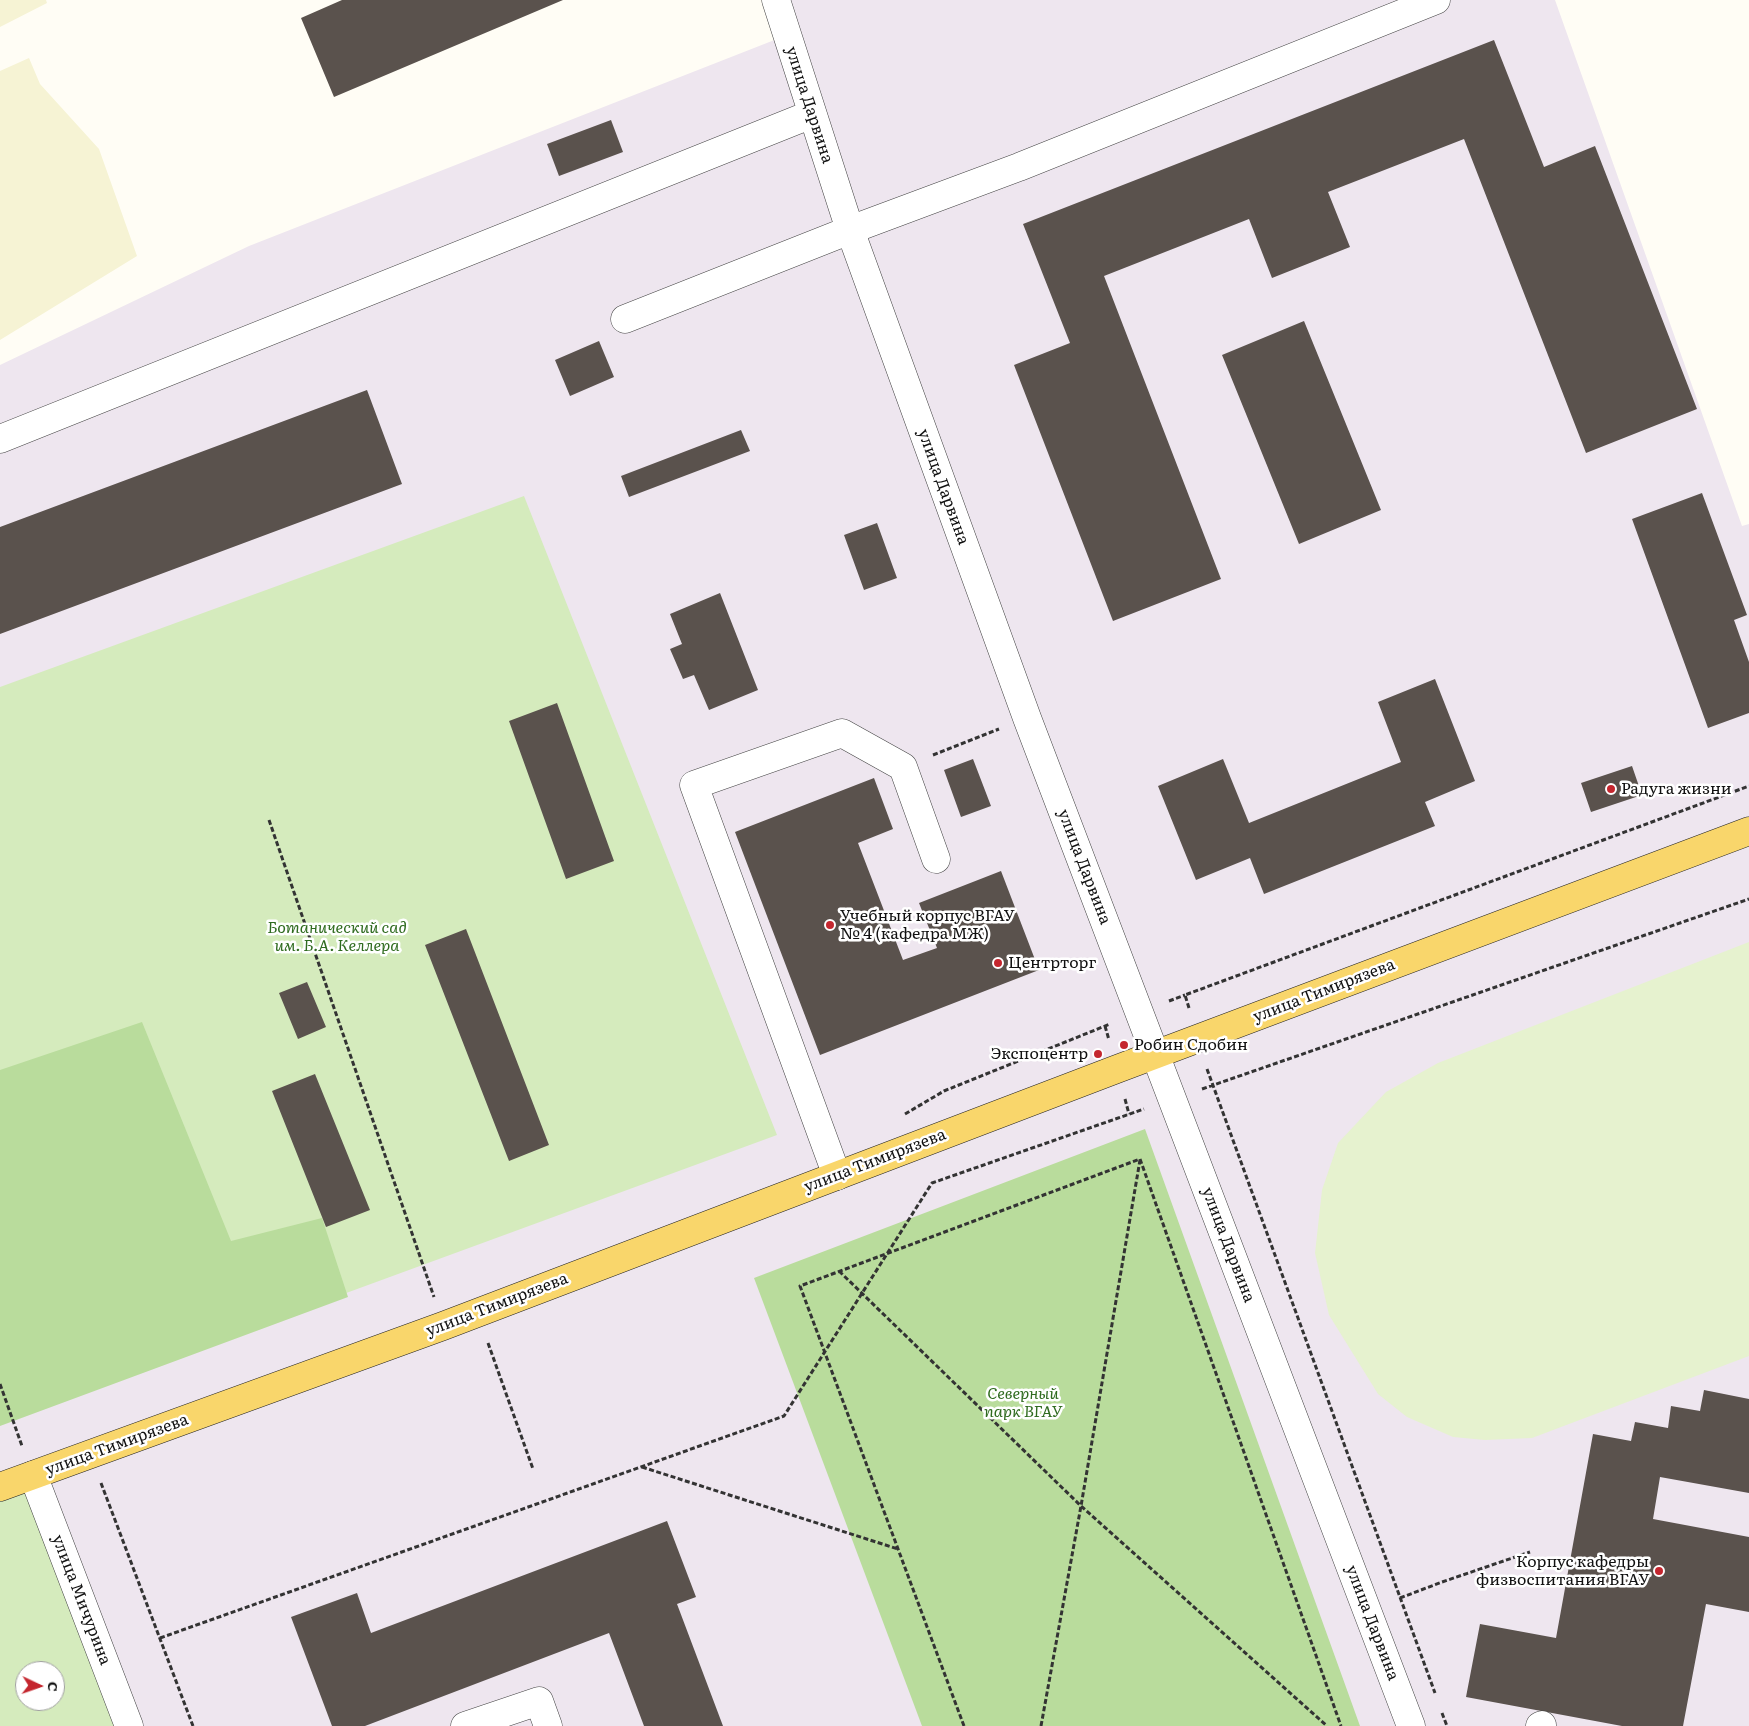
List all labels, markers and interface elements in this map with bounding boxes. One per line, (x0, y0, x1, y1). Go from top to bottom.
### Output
street label: улица Дарвина (781, 44, 837, 166)
street label: улица Дарвина (913, 426, 973, 548)
place label: Радуга жизни (1621, 779, 1732, 799)
marker: Радуга жизни (1605, 783, 1617, 795)
street label: улица Дарвина (1053, 807, 1115, 927)
place label: Учебный корпус ВГАУ № 4 (кафедра МЖ) (840, 906, 1014, 944)
park label: Ботанический сад им. Б.А. Келлера (267, 918, 407, 956)
marker: Учебный корпус ВГАУ № 4 (кафедра МЖ) (824, 919, 836, 931)
place label: Центрторг (1008, 953, 1096, 973)
street label: улица Тимирязева (1250, 955, 1398, 1027)
marker: Центрторг (992, 957, 1004, 969)
place label: Робин Сдобин (1134, 1035, 1248, 1055)
marker: Робин Сдобин (1118, 1039, 1130, 1051)
place label: Экспоцентр (991, 1044, 1088, 1064)
marker: Экспоцентр (1092, 1048, 1104, 1060)
street label: улица Тимирязева (801, 1125, 949, 1197)
street label: улица Дарвина (1197, 1185, 1259, 1305)
street label: улица Тимирязева (423, 1269, 571, 1341)
park label: Северный парк ВГАУ (984, 1384, 1062, 1422)
street label: улица Тимирязева (43, 1410, 191, 1480)
street label: улица Мичурина (47, 1532, 115, 1668)
place label: Корпус кафедры физвоспитания ВГАУ (1476, 1552, 1649, 1590)
street label: улица Дарвина (1341, 1563, 1403, 1683)
marker: Корпус кафедры физвоспитания ВГАУ (1653, 1565, 1665, 1577)
north arrow (15, 1661, 65, 1711)
text: С (44, 1681, 64, 1692)

